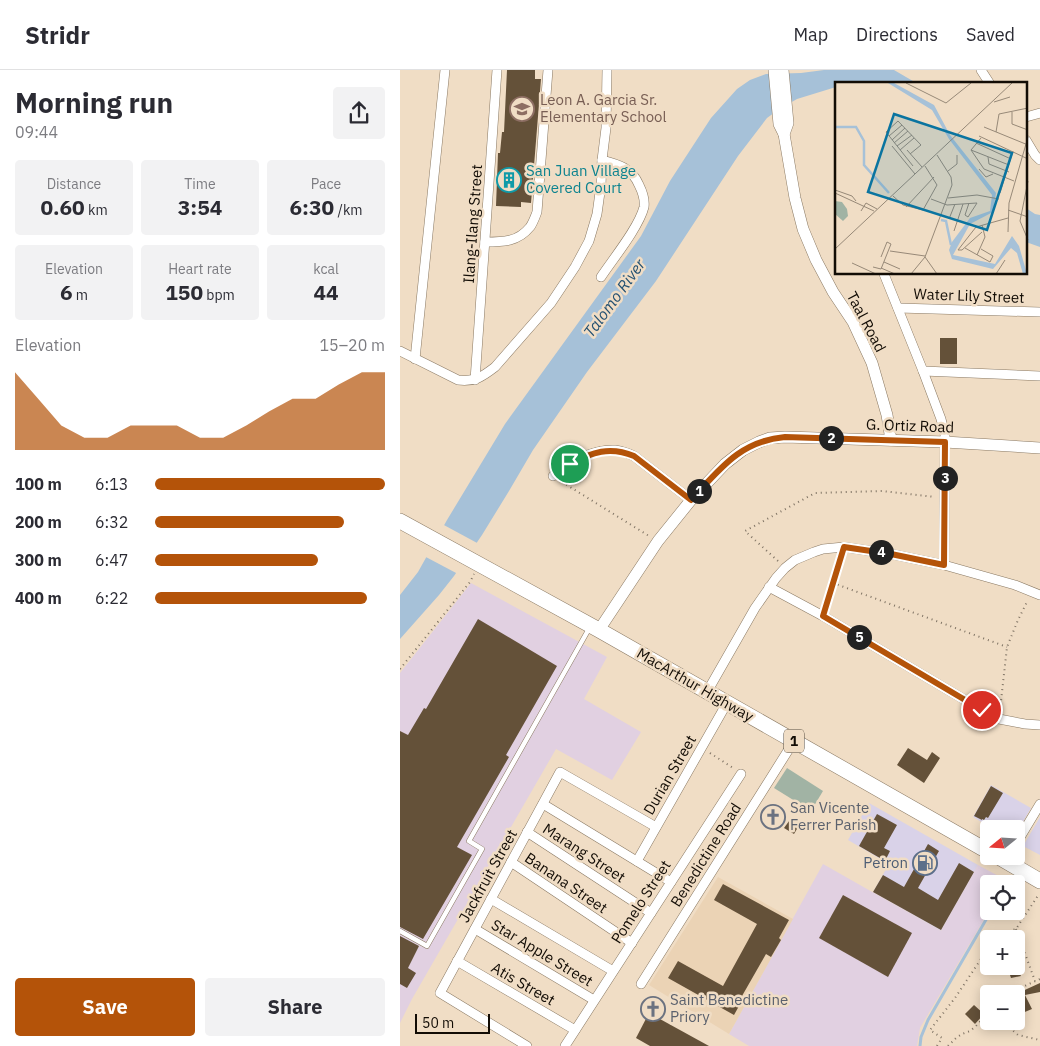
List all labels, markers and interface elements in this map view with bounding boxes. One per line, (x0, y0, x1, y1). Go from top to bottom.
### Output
text: Stridr (25, 19, 90, 51)
text: Map (793, 23, 828, 46)
text: Directions (856, 23, 938, 46)
text: Saved (966, 23, 1015, 46)
inset map (835, 82, 1028, 275)
text: Morning run (15, 84, 173, 121)
button: share (333, 87, 385, 139)
place label: Leon A. Garcia Sr. Elementary School (540, 90, 667, 126)
school or university icon: Leon A. Garcia Sr. Elementary School (509, 96, 535, 122)
text: 09:44 (15, 122, 58, 142)
place label: San Juan Village Covered Court (526, 161, 636, 197)
street label: Ilang-Ilang Street (459, 164, 486, 284)
building icon: San Juan Village Covered Court (496, 167, 522, 193)
text: Distance (47, 175, 101, 193)
text: Time (184, 175, 216, 193)
text: Pace (311, 175, 341, 193)
text: 0.60 (40, 193, 85, 221)
text: 3:54 (178, 193, 222, 221)
text: 6:30 (289, 193, 334, 221)
text: km (85, 201, 108, 219)
text: /km (334, 201, 363, 219)
water label: Talomo River (579, 254, 650, 341)
text: Elevation (45, 260, 103, 278)
text: Heart rate (168, 260, 232, 278)
text: kcal (313, 260, 339, 278)
text: 6 (60, 278, 73, 306)
text: 150 (165, 278, 203, 306)
text: 44 (313, 278, 339, 306)
street label: Water Lily Street (913, 284, 1025, 307)
text: m (73, 286, 88, 304)
text: bpm (203, 286, 235, 304)
street label: Taal Road (843, 288, 890, 355)
text: Elevation (15, 335, 81, 355)
text: 15–20 m (319, 335, 385, 355)
street label: G. Ortiz Road (866, 414, 954, 437)
pin: 2 (818, 426, 844, 450)
text: 2 (827, 429, 836, 447)
pin (549, 443, 591, 485)
icon: arrive (556, 450, 584, 478)
pin: 3 (932, 466, 958, 490)
text: 3 (941, 469, 950, 487)
text: 100 m (15, 474, 62, 494)
text: 6:13 (95, 474, 128, 494)
pin: 1 (686, 478, 712, 504)
text: 1 (695, 482, 704, 500)
text: 200 m (15, 512, 62, 532)
text: 6:32 (95, 512, 128, 532)
pin: 4 (868, 540, 894, 564)
text: 4 (877, 543, 886, 561)
text: 300 m (15, 550, 62, 570)
text: 6:47 (95, 550, 128, 570)
text: 400 m (15, 588, 62, 608)
text: 6:22 (95, 588, 128, 608)
pin: 5 (846, 624, 872, 650)
text: 5 (855, 628, 864, 646)
street label: MacArthur Highway (633, 643, 758, 726)
pin (961, 689, 1003, 731)
icon: check (968, 696, 996, 724)
road number: 1 (784, 729, 804, 752)
street label: Durian Street (639, 731, 700, 818)
place label: San Vicente Ferrer Parish (790, 798, 877, 834)
street label: Benedictine Road (666, 799, 745, 910)
church icon: San Vicente Ferrer Parish (760, 804, 786, 830)
street label: Marang Street (539, 819, 629, 886)
north arrow (980, 820, 1025, 865)
map controls (980, 820, 1025, 1030)
street label: Jackfruit Street (454, 826, 521, 926)
street label: Banana Street (521, 848, 611, 917)
fuel station icon: Petron (912, 850, 938, 876)
place label: Petron (863, 853, 908, 872)
street label: Pomelo Street (607, 856, 675, 947)
button: locate (980, 875, 1025, 920)
street label: Star Apple Street (488, 915, 596, 990)
button: + (980, 930, 1025, 975)
street label: Atis Street (488, 958, 559, 1009)
button: Save (15, 978, 195, 1036)
button: Share (205, 978, 385, 1036)
button: − (980, 985, 1025, 1030)
place label: Saint Benedictine Priory (670, 990, 788, 1026)
church icon: Saint Benedictine Priory (640, 996, 666, 1022)
scale bar (415, 1011, 490, 1034)
text: 50 m (422, 1014, 454, 1032)

